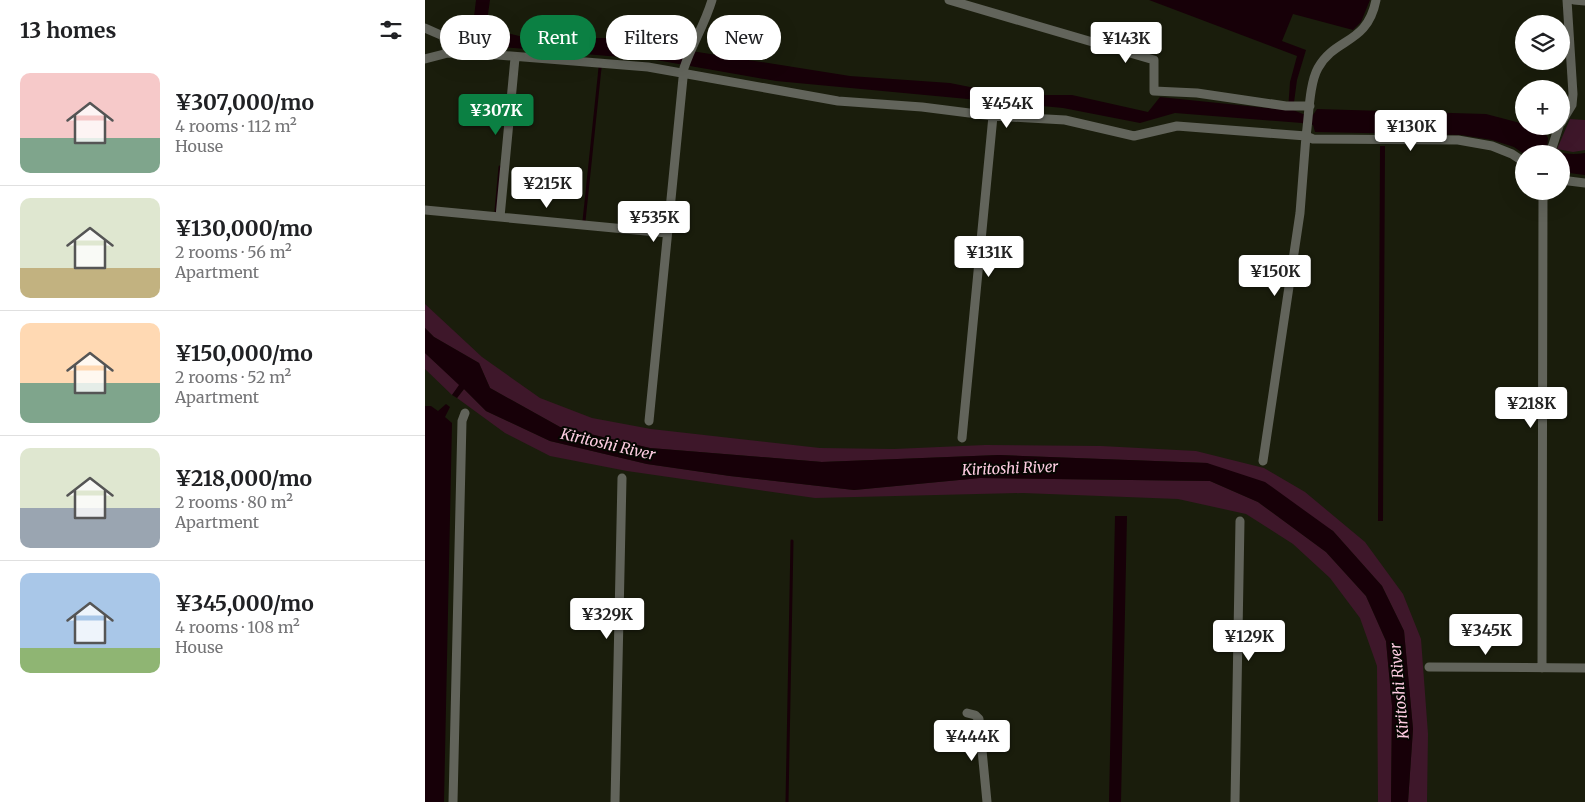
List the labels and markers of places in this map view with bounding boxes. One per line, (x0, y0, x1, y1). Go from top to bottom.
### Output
pin: ¥143K (1091, 22, 1161, 64)
pin: ¥454K (972, 86, 1042, 129)
pin: ¥307K (461, 94, 531, 136)
pin: ¥130K (1376, 110, 1446, 152)
pin: ¥215K (512, 166, 582, 209)
pin: ¥535K (619, 200, 689, 243)
pin: ¥131K (954, 236, 1024, 278)
pin: ¥150K (1240, 254, 1310, 297)
pin: ¥218K (1496, 386, 1566, 429)
pin: ¥329K (572, 598, 642, 640)
pin: ¥345K (1451, 614, 1521, 656)
pin: ¥129K (1214, 620, 1284, 662)
pin: ¥444K (937, 720, 1007, 762)

